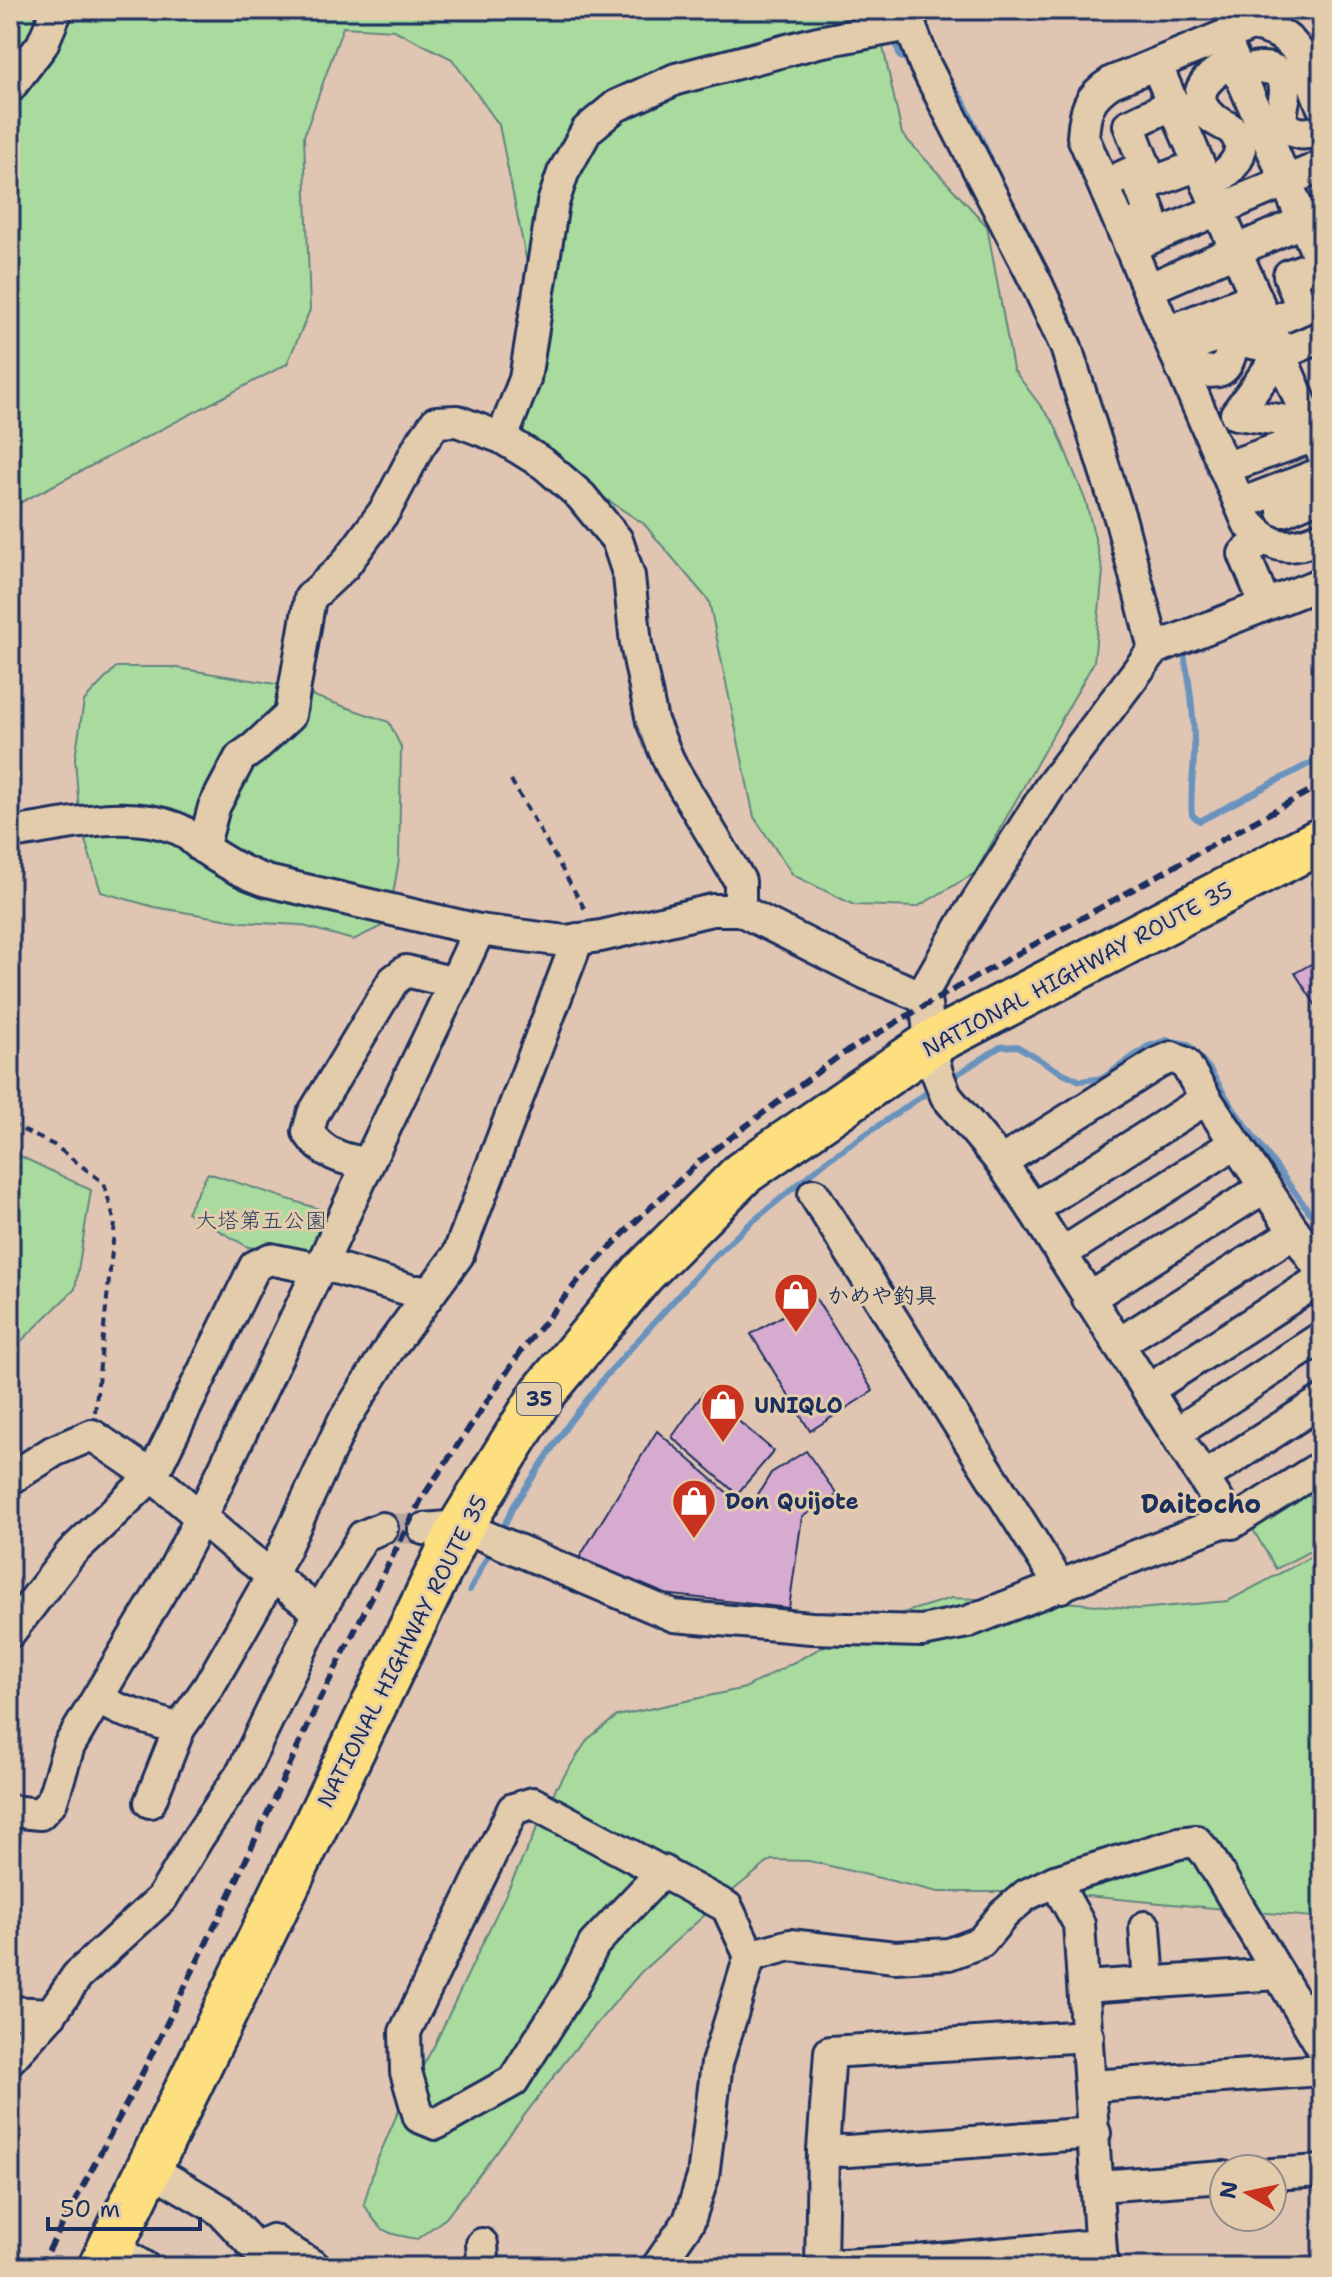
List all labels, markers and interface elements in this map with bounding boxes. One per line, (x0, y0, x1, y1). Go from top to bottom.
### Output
street label: NATIONAL HIGHWAY ROUTE 35 (917, 875, 1237, 1064)
park label: 大塔第五公園 (195, 1206, 327, 1235)
shop icon: かめや釣具 (772, 1271, 820, 1334)
place label: かめや釣具 (827, 1281, 937, 1310)
shop icon: UNIQLO (699, 1381, 747, 1444)
road number: 35 (517, 1383, 561, 1415)
place label: UNIQLO (754, 1391, 843, 1420)
shop icon: Don Quijote (670, 1477, 718, 1540)
district label: Daitocho (1141, 1486, 1261, 1521)
place label: Don Quijote (725, 1487, 859, 1516)
street label: NATIONAL HIGHWAY ROUTE 35 (311, 1490, 494, 1813)
north arrow (1208, 2153, 1288, 2233)
text: N (1213, 2179, 1244, 2201)
scale bar (48, 2181, 200, 2231)
text: 50 m (60, 2193, 120, 2225)

